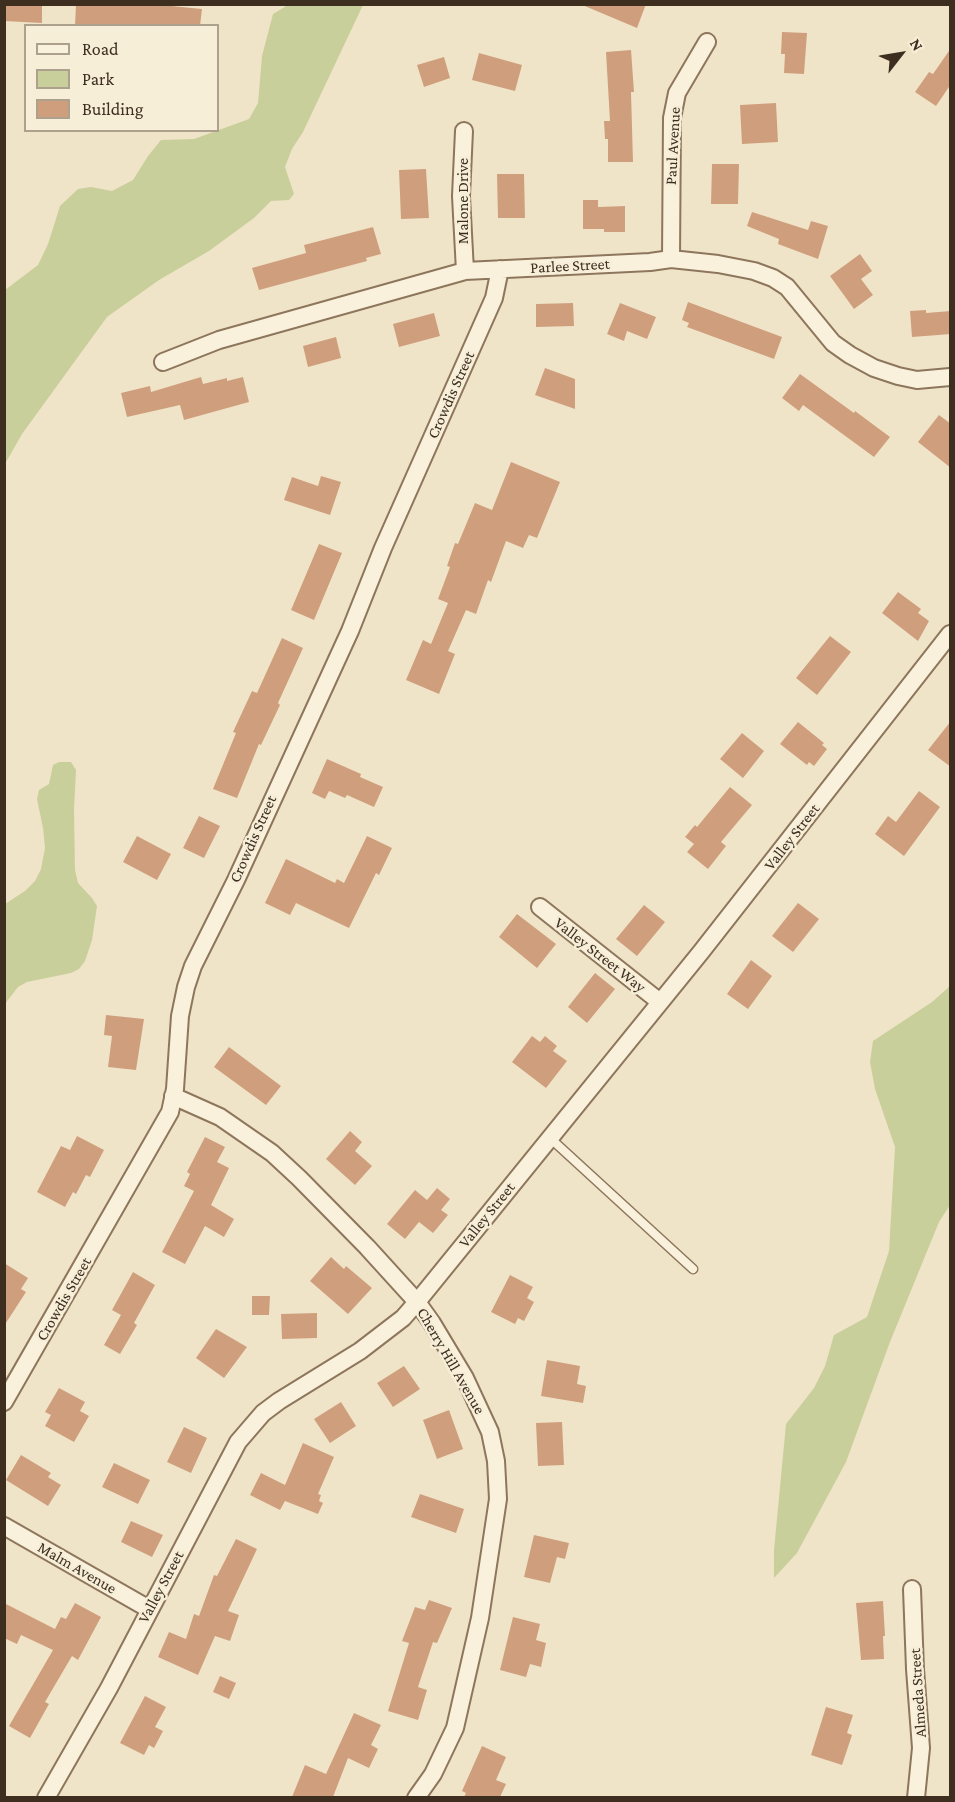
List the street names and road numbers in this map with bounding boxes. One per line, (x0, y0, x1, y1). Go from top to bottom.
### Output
street label: Paul Avenue (661, 107, 685, 185)
street label: Malone Drive (453, 158, 473, 244)
street label: Parlee Street (530, 254, 610, 278)
street label: Crowdis Street (423, 348, 479, 442)
street label: Crowdis Street (225, 792, 281, 886)
street label: Valley Street (760, 800, 824, 874)
street label: Valley Street Way (550, 913, 650, 997)
street label: Valley Street (455, 1178, 519, 1252)
street label: Crowdis Street (32, 1254, 96, 1344)
street label: Cherry Hill Avenue (413, 1304, 489, 1418)
street label: Malm Avenue (34, 1538, 120, 1598)
street label: Valley Street (134, 1548, 188, 1626)
street label: Almeda Street (905, 1648, 931, 1738)

